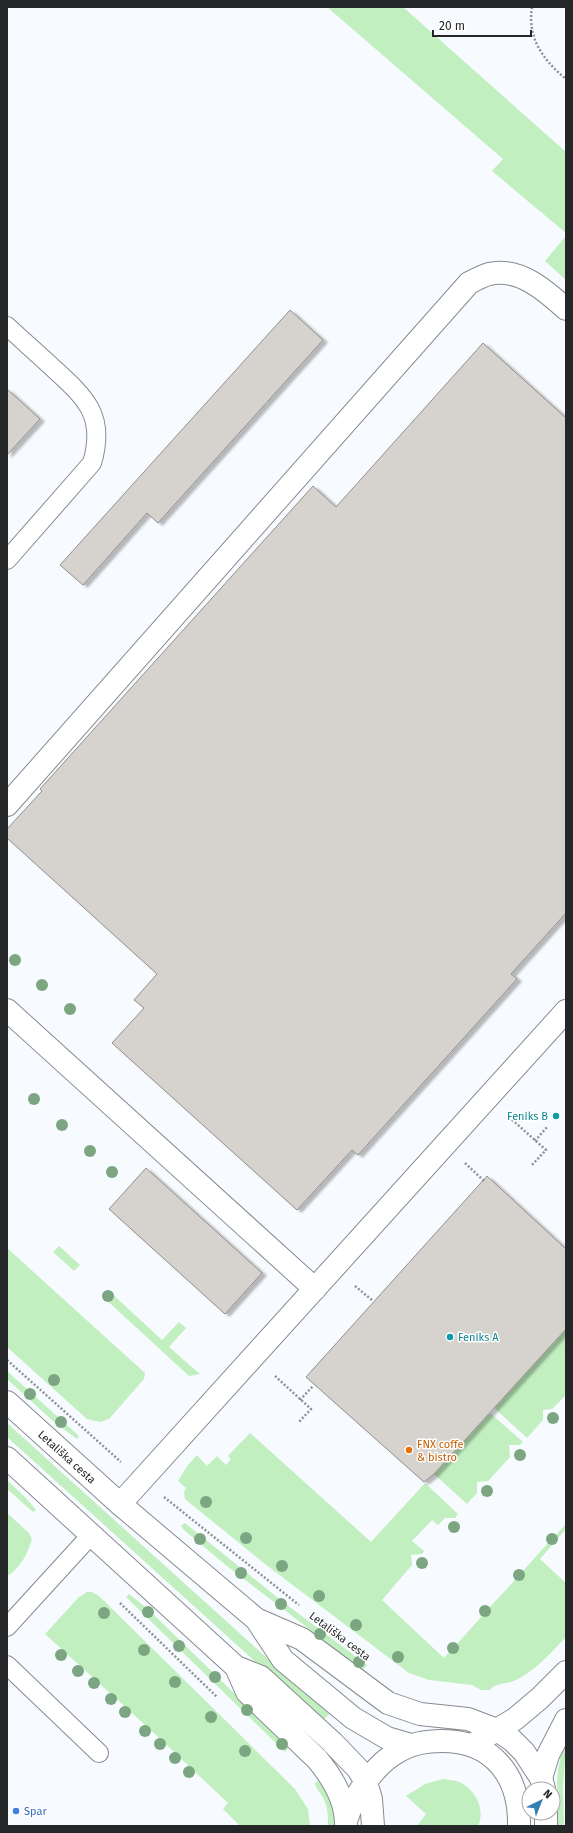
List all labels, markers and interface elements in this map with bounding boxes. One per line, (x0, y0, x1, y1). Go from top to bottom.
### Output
scale bar (433, 12, 531, 38)
text: 20 m (439, 19, 465, 33)
place label: Feniks B (507, 1110, 548, 1123)
marker: Feniks B (551, 1111, 561, 1121)
place label: Feniks A (458, 1331, 499, 1344)
marker: Feniks A (445, 1332, 455, 1342)
street label: Letališka cesta (35, 1428, 98, 1487)
place label: FNX coffe & bistro (417, 1438, 464, 1464)
marker: FNX coffe & bistro (404, 1445, 414, 1455)
street label: Letališka cesta (307, 1609, 373, 1664)
north arrow (521, 1781, 561, 1821)
text: N (540, 1787, 555, 1801)
place label: Spar (24, 1805, 47, 1818)
marker: Spar (11, 1806, 21, 1816)

